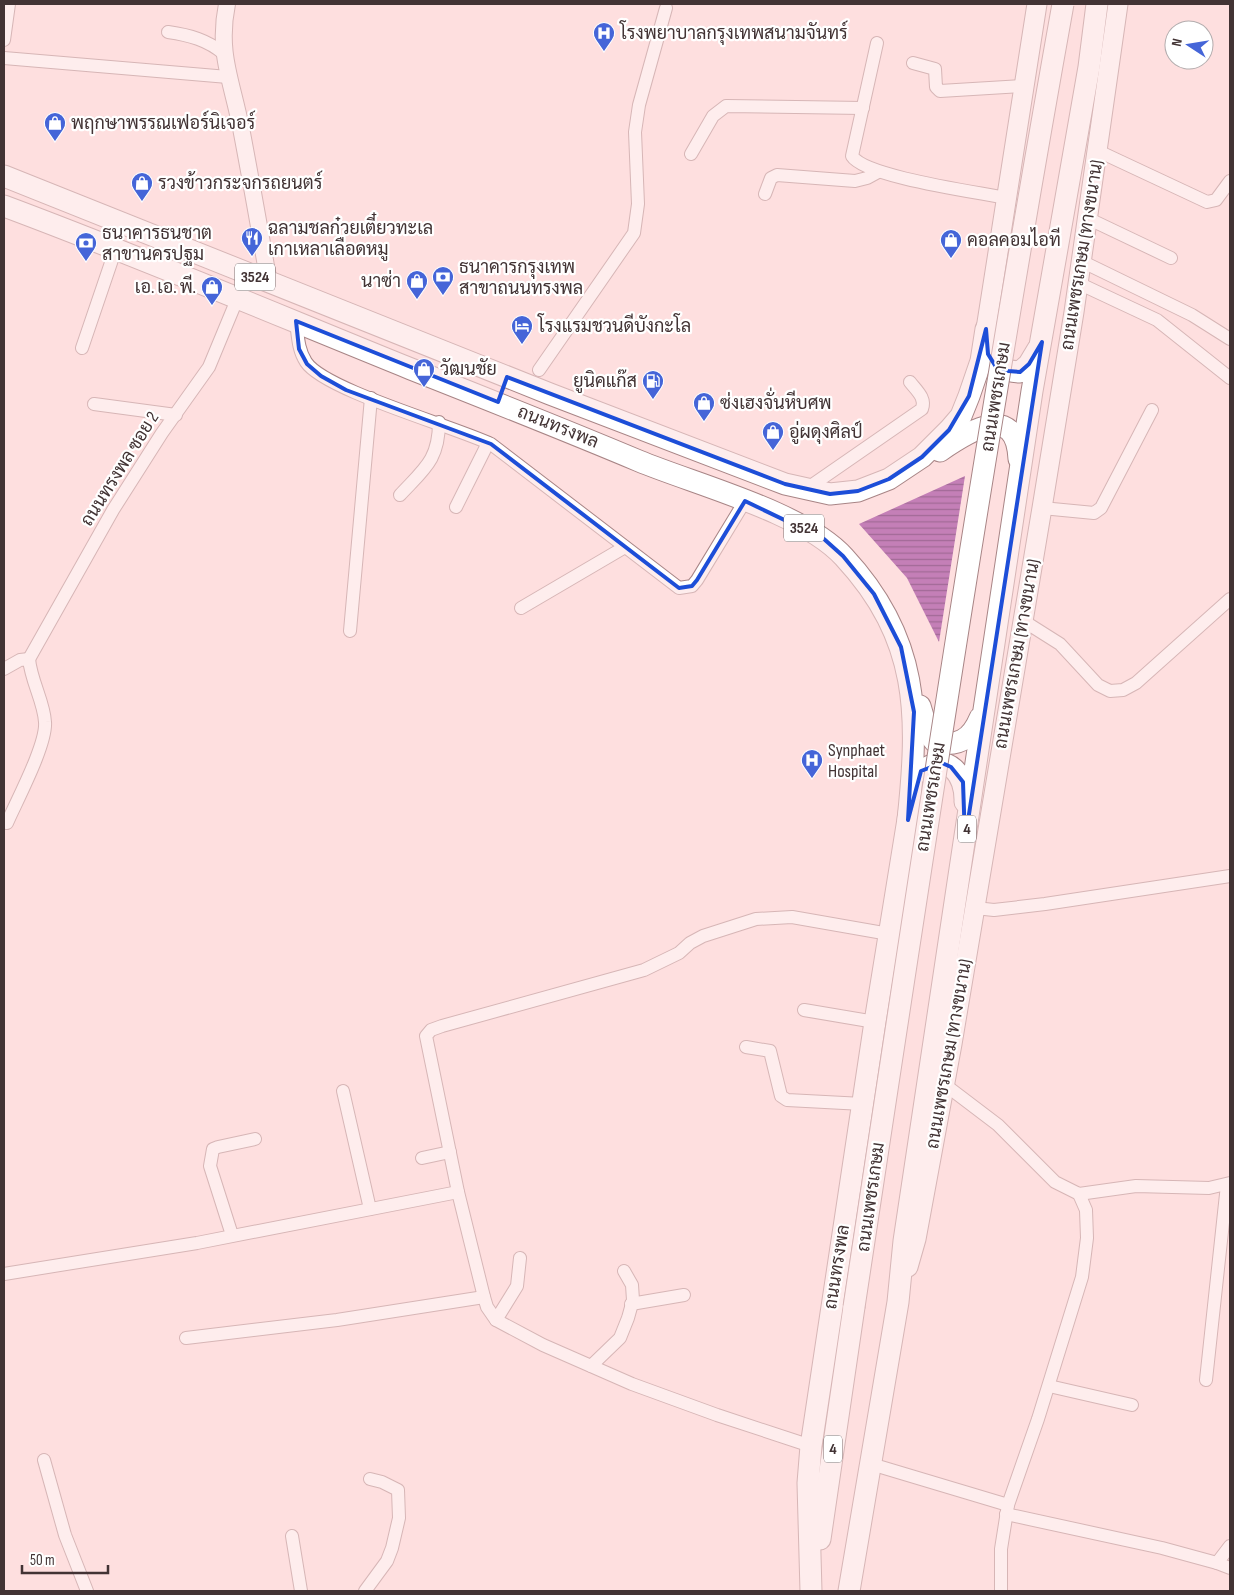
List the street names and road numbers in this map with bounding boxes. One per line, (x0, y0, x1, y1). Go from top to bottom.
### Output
street label: ถนนเพชรเกษม (ทางขนาน) (1057, 158, 1107, 352)
road number: 3524 (235, 264, 275, 290)
street label: ถนนเพชรเกษม (977, 341, 1015, 453)
street label: ถนนทรงพล (514, 401, 602, 453)
street label: ถนนทรงพล ซอย 2 (76, 408, 164, 530)
road number: 3524 (784, 514, 824, 542)
street label: ถนนเพชรเกษม (ทางขนาน) (990, 557, 1044, 751)
street label: ถนนเพชรเกษม (912, 741, 950, 853)
road number: 4 (958, 816, 976, 842)
street label: ถนนเพชรเกษม (ทางขนาน) (922, 957, 976, 1151)
street label: ถนนเพชรเกษม (853, 1141, 889, 1253)
street label: ถนนทรงพล (820, 1223, 854, 1311)
road number: 4 (824, 1436, 842, 1462)

